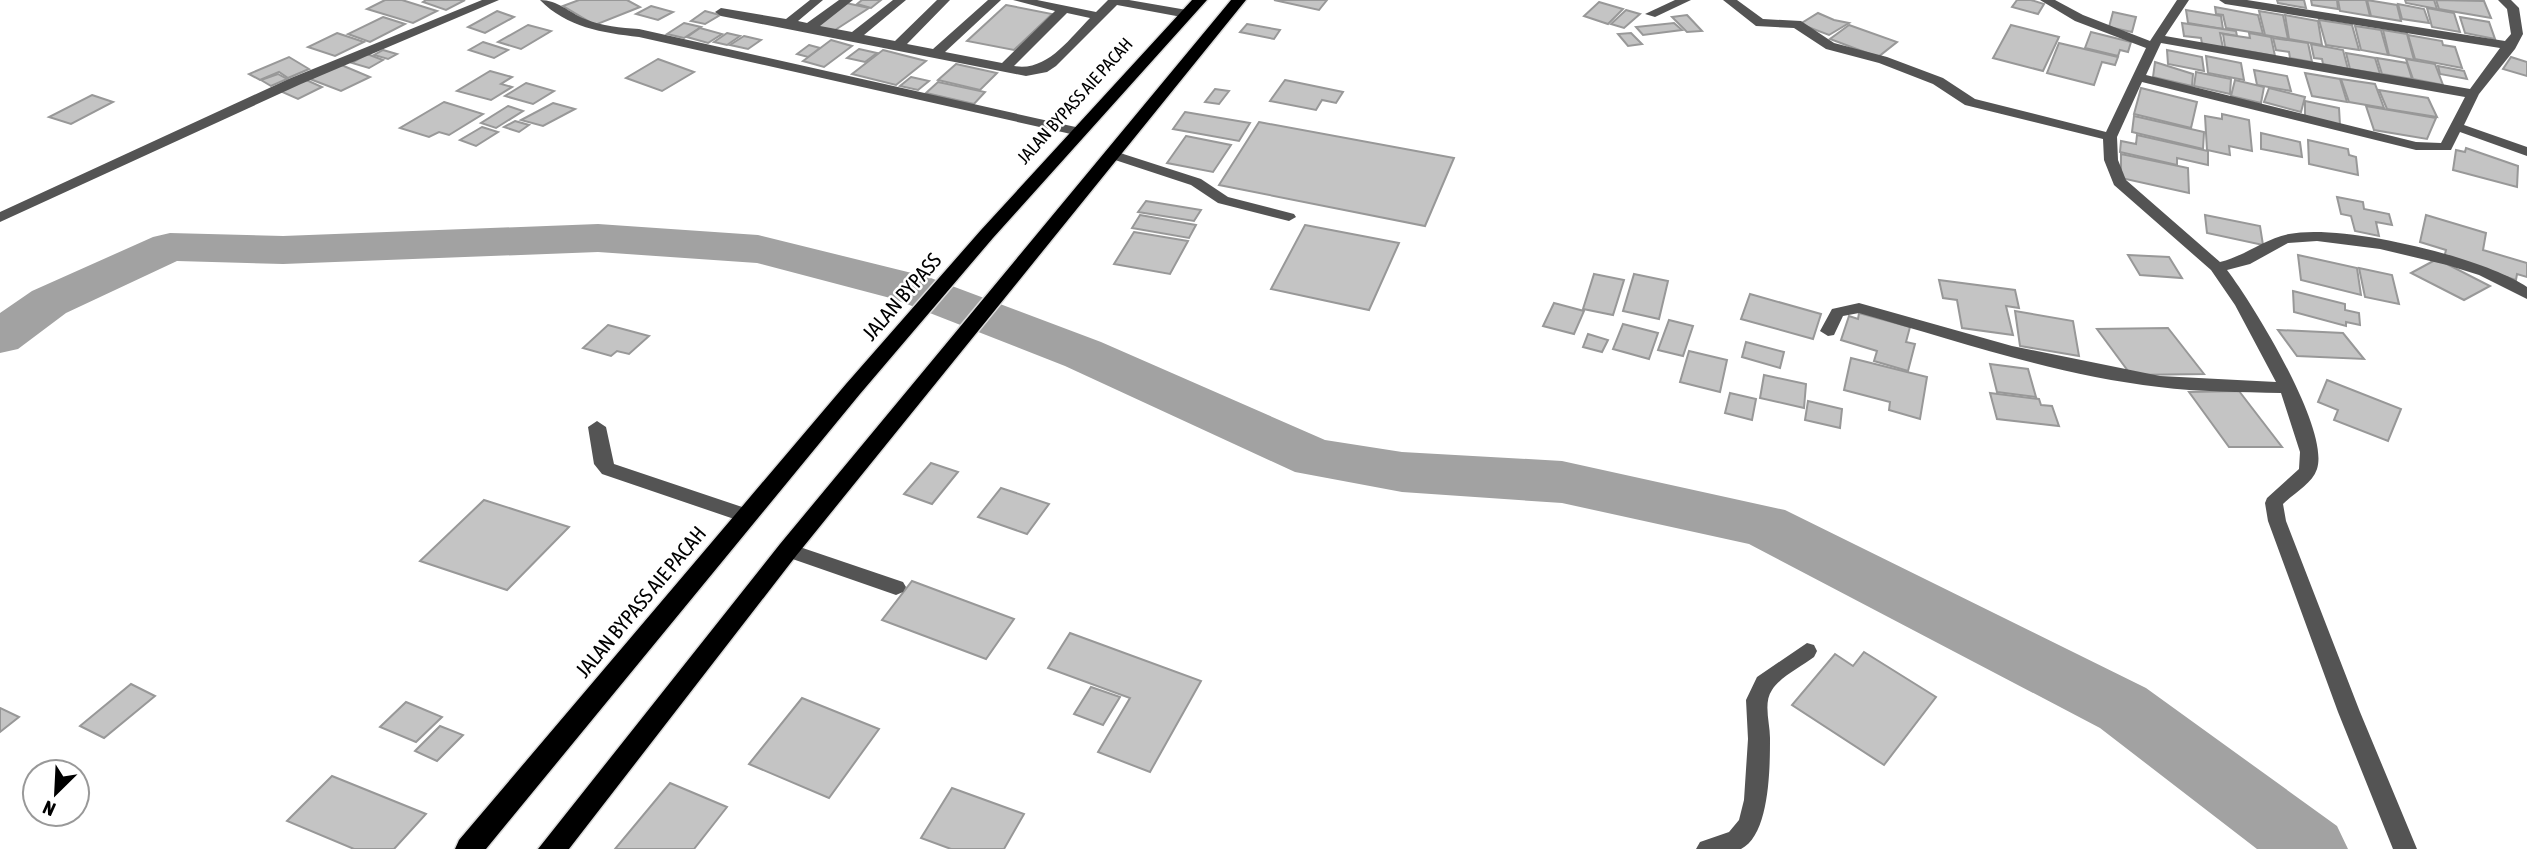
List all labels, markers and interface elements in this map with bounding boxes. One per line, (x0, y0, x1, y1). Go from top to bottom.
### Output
street label: JALAN BYPASS AIE PACAH (1013, 33, 1137, 168)
street label: JALAN BYPASS (857, 248, 946, 345)
street label: JALAN BYPASS AIE PACAH (570, 521, 710, 682)
north arrow (21, 758, 91, 828)
text: N (39, 796, 59, 821)

